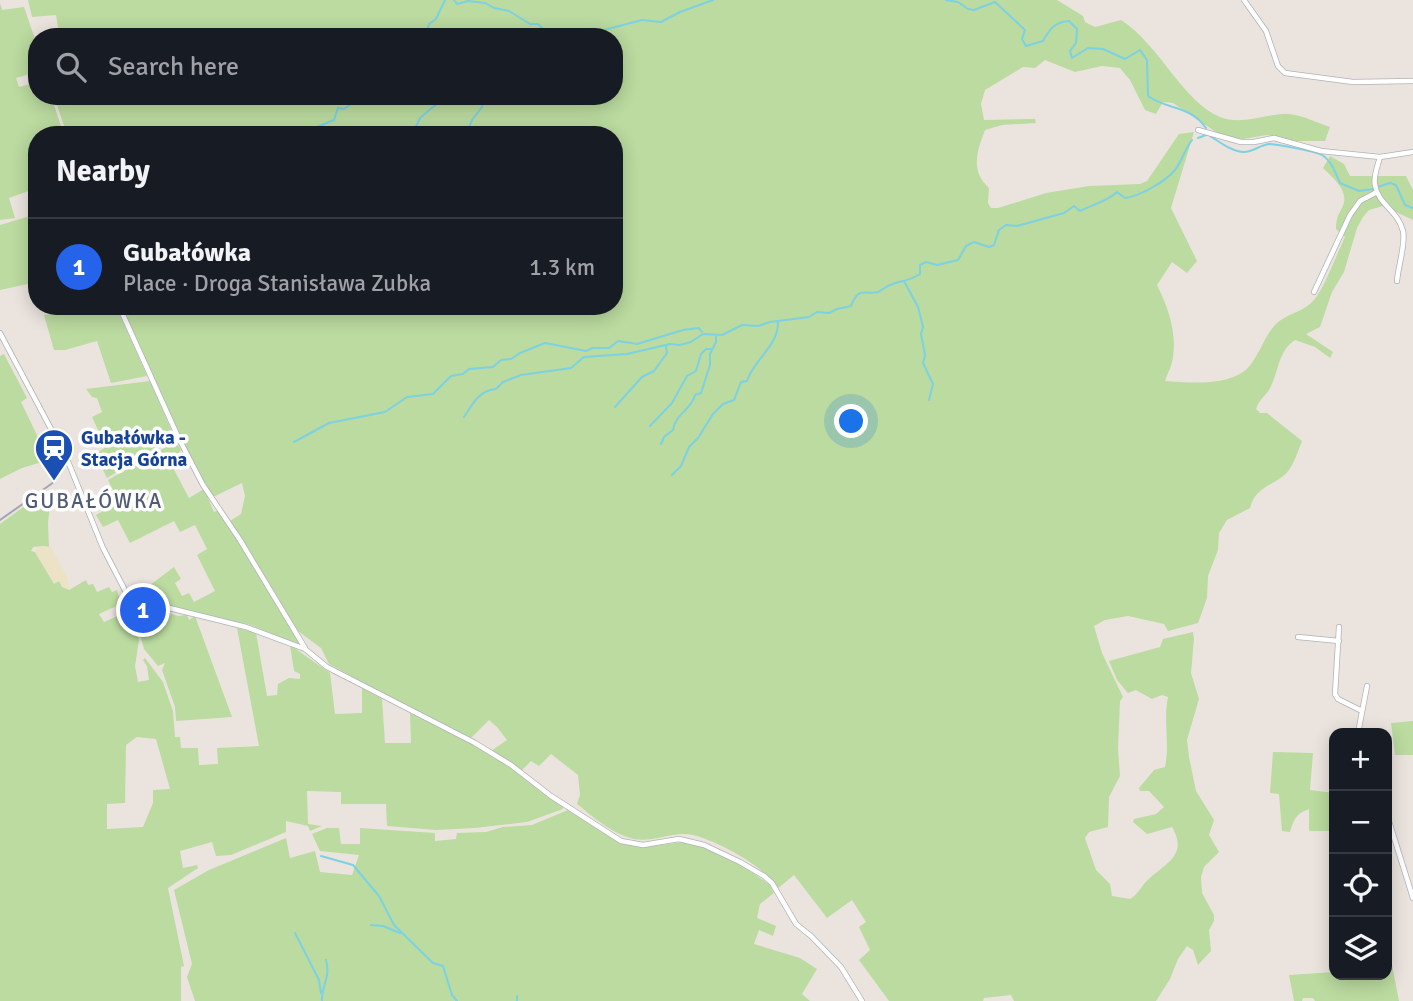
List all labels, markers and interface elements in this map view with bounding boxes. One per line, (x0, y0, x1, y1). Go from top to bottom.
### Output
search box (28, 28, 623, 105)
icon: search (52, 48, 90, 86)
text: Search here (108, 51, 239, 83)
text: Nearby (56, 153, 150, 190)
text: Gubałówka (123, 237, 251, 269)
text: 1 (73, 253, 85, 282)
text: 1.3 km (529, 253, 595, 282)
text: Place · Droga Stanisława Zubka (123, 269, 431, 298)
your location (834, 404, 868, 438)
place label: Gubałówka - Stacja Górna (81, 426, 188, 472)
station icon: Gubałówka - Stacja Górna (33, 427, 75, 482)
district label: GUBAŁÓWKA (25, 488, 163, 514)
pin: 1 (120, 584, 166, 636)
map controls (1329, 728, 1392, 980)
button: + (1329, 728, 1392, 791)
button: − (1329, 791, 1392, 854)
button: locate (1329, 854, 1392, 917)
button: layers (1329, 917, 1392, 980)

